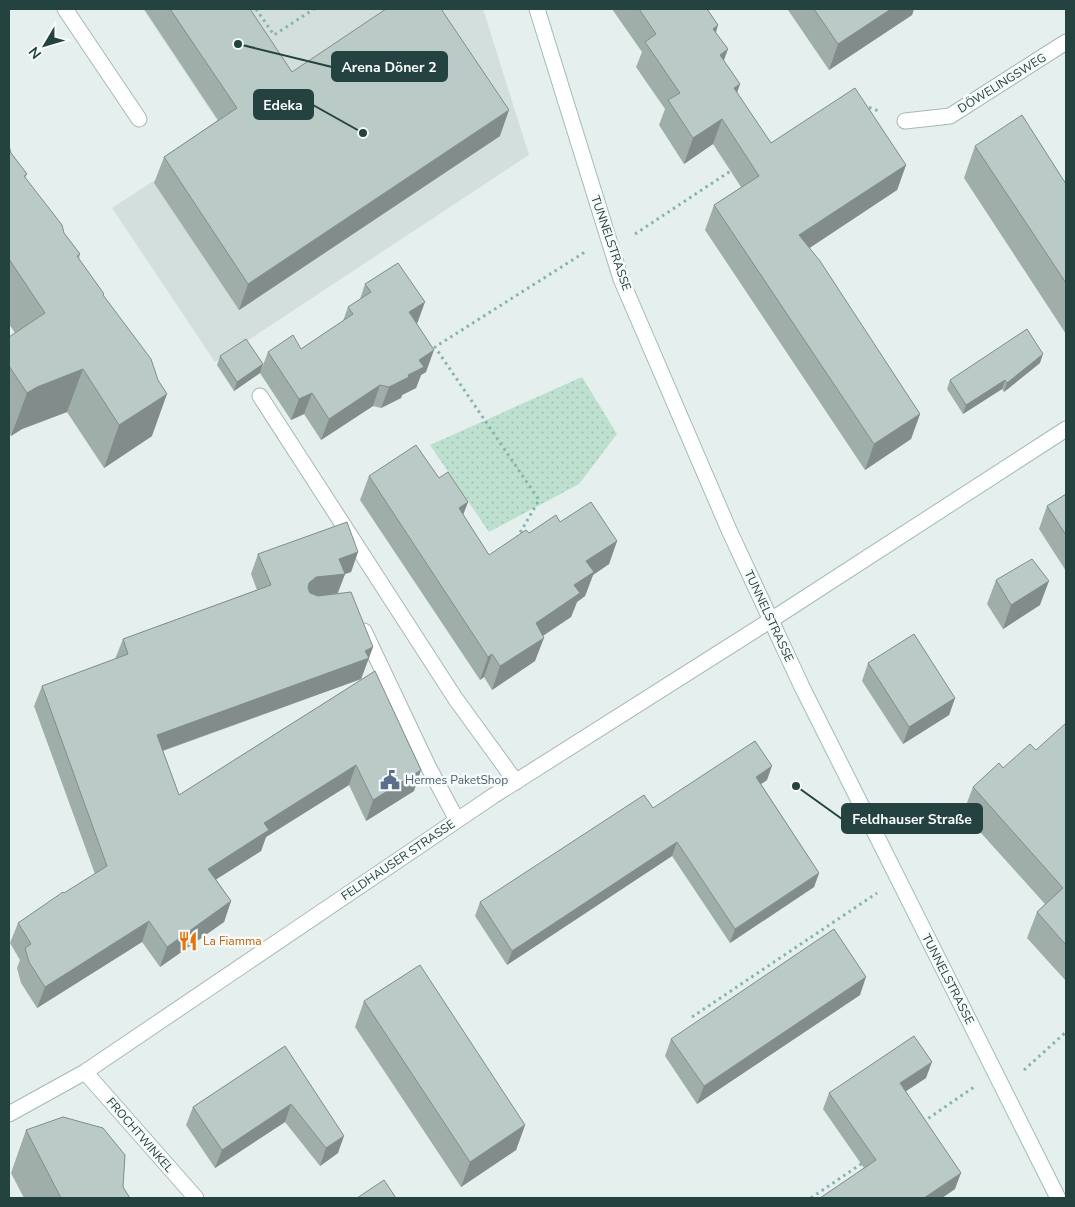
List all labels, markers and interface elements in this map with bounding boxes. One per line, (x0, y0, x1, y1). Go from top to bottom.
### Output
north arrow (20, 20, 70, 70)
text: N (24, 43, 46, 63)
street label: DÖWELINGSWEG (955, 49, 1049, 117)
callout: Arena Döner 2 (332, 52, 447, 81)
text: Arena Döner 2 (341, 58, 437, 77)
callout: Edeka (254, 90, 313, 119)
text: Edeka (263, 96, 303, 115)
street label: TUNNELSTRASSE (587, 193, 635, 293)
street label: TUNNELSTRASSE (741, 567, 797, 665)
public building icon: Hermes PaketShop (379, 769, 401, 791)
place label: Hermes PaketShop (405, 772, 508, 788)
callout: Feldhauser Straße (842, 804, 982, 833)
text: Feldhauser Straße (852, 810, 972, 829)
street label: FELDHAUSER STRASSE (338, 816, 458, 904)
restaurant icon: La Fiamma (177, 930, 199, 952)
street label: TUNNELSTRASSE (918, 931, 978, 1027)
place label: La Fiamma (203, 933, 262, 949)
street label: FROCHTWINKEL (103, 1094, 177, 1176)

